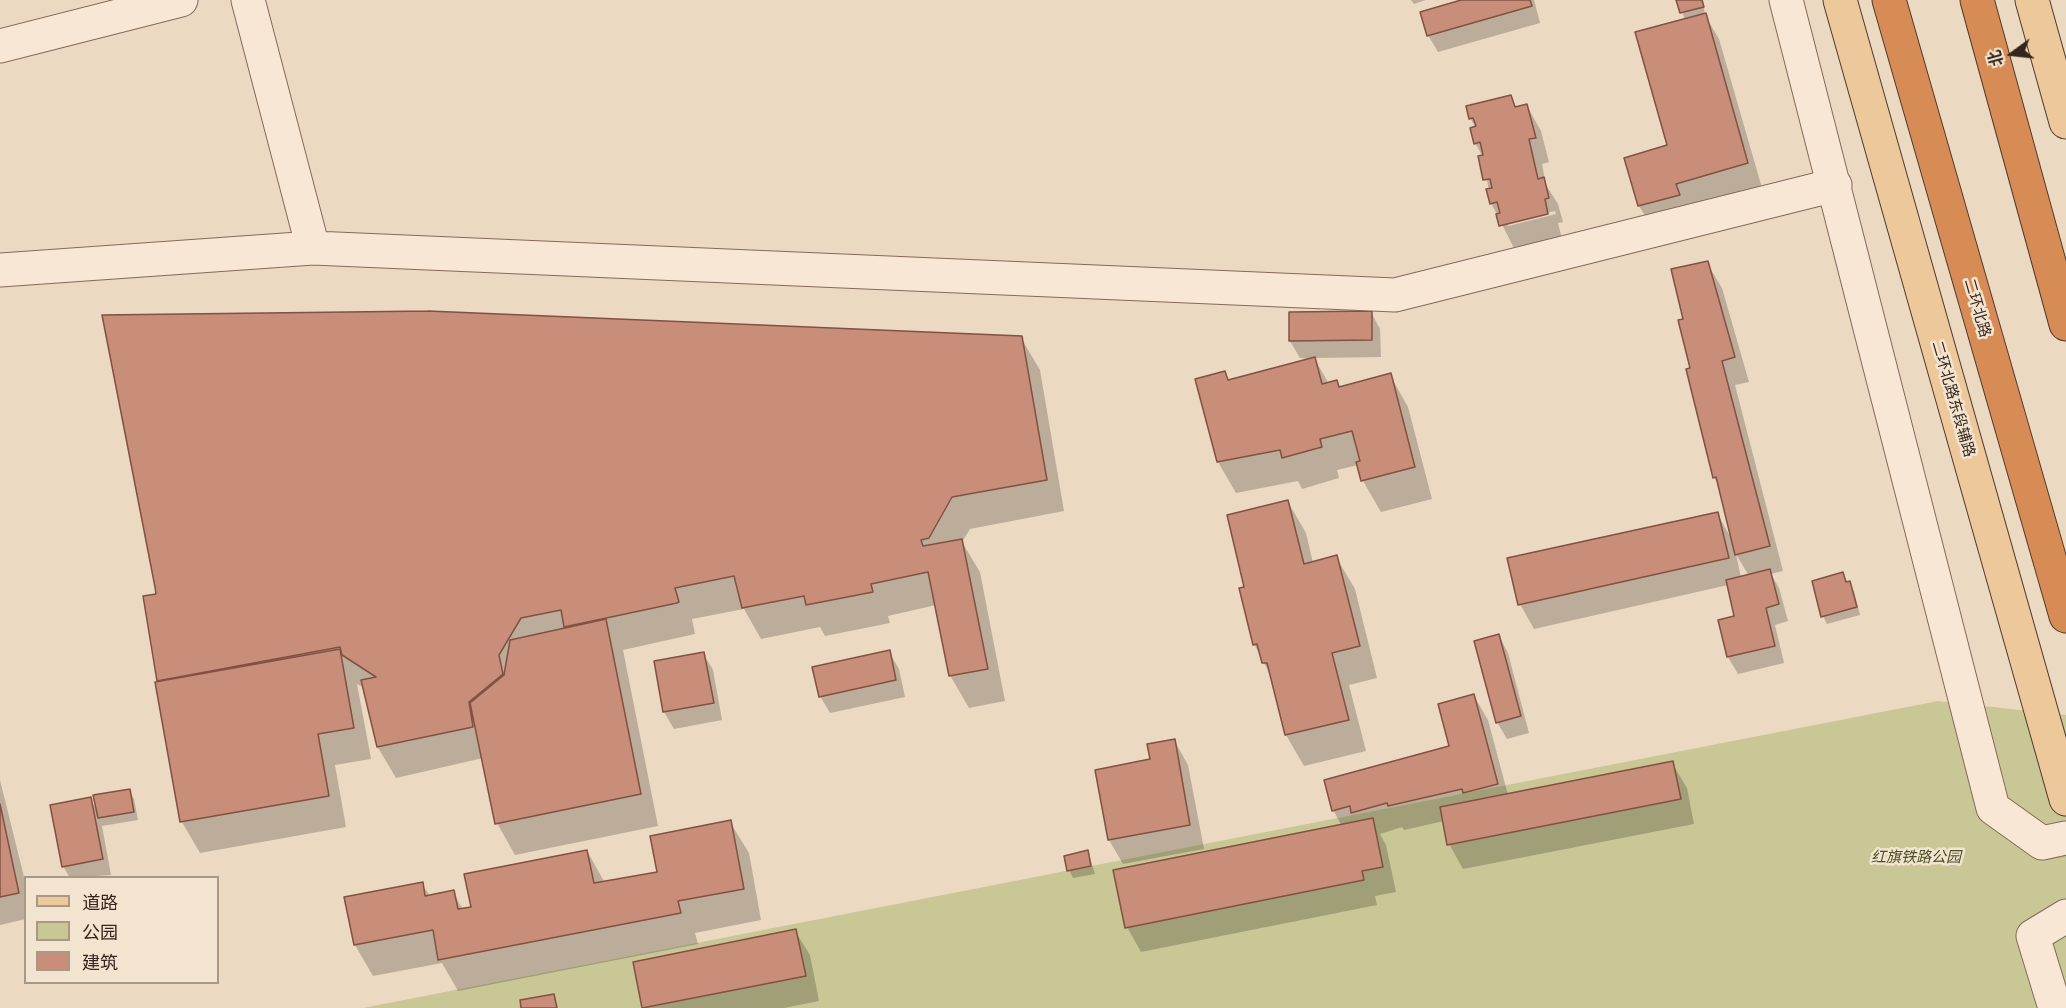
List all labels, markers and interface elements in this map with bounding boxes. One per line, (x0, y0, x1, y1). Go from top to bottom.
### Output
north arrow (1982, 24, 2042, 84)
text: 北 (1981, 48, 2008, 70)
street label: 二环北路 (1960, 277, 1994, 339)
street label: 二环北路东段辅路 (1928, 339, 1978, 459)
park label: 红旗铁路公园 (1871, 849, 1961, 867)
legend (24, 876, 219, 984)
text: 道路 (82, 888, 118, 915)
text: 公园 (82, 918, 118, 945)
text: 建筑 (82, 948, 118, 975)

